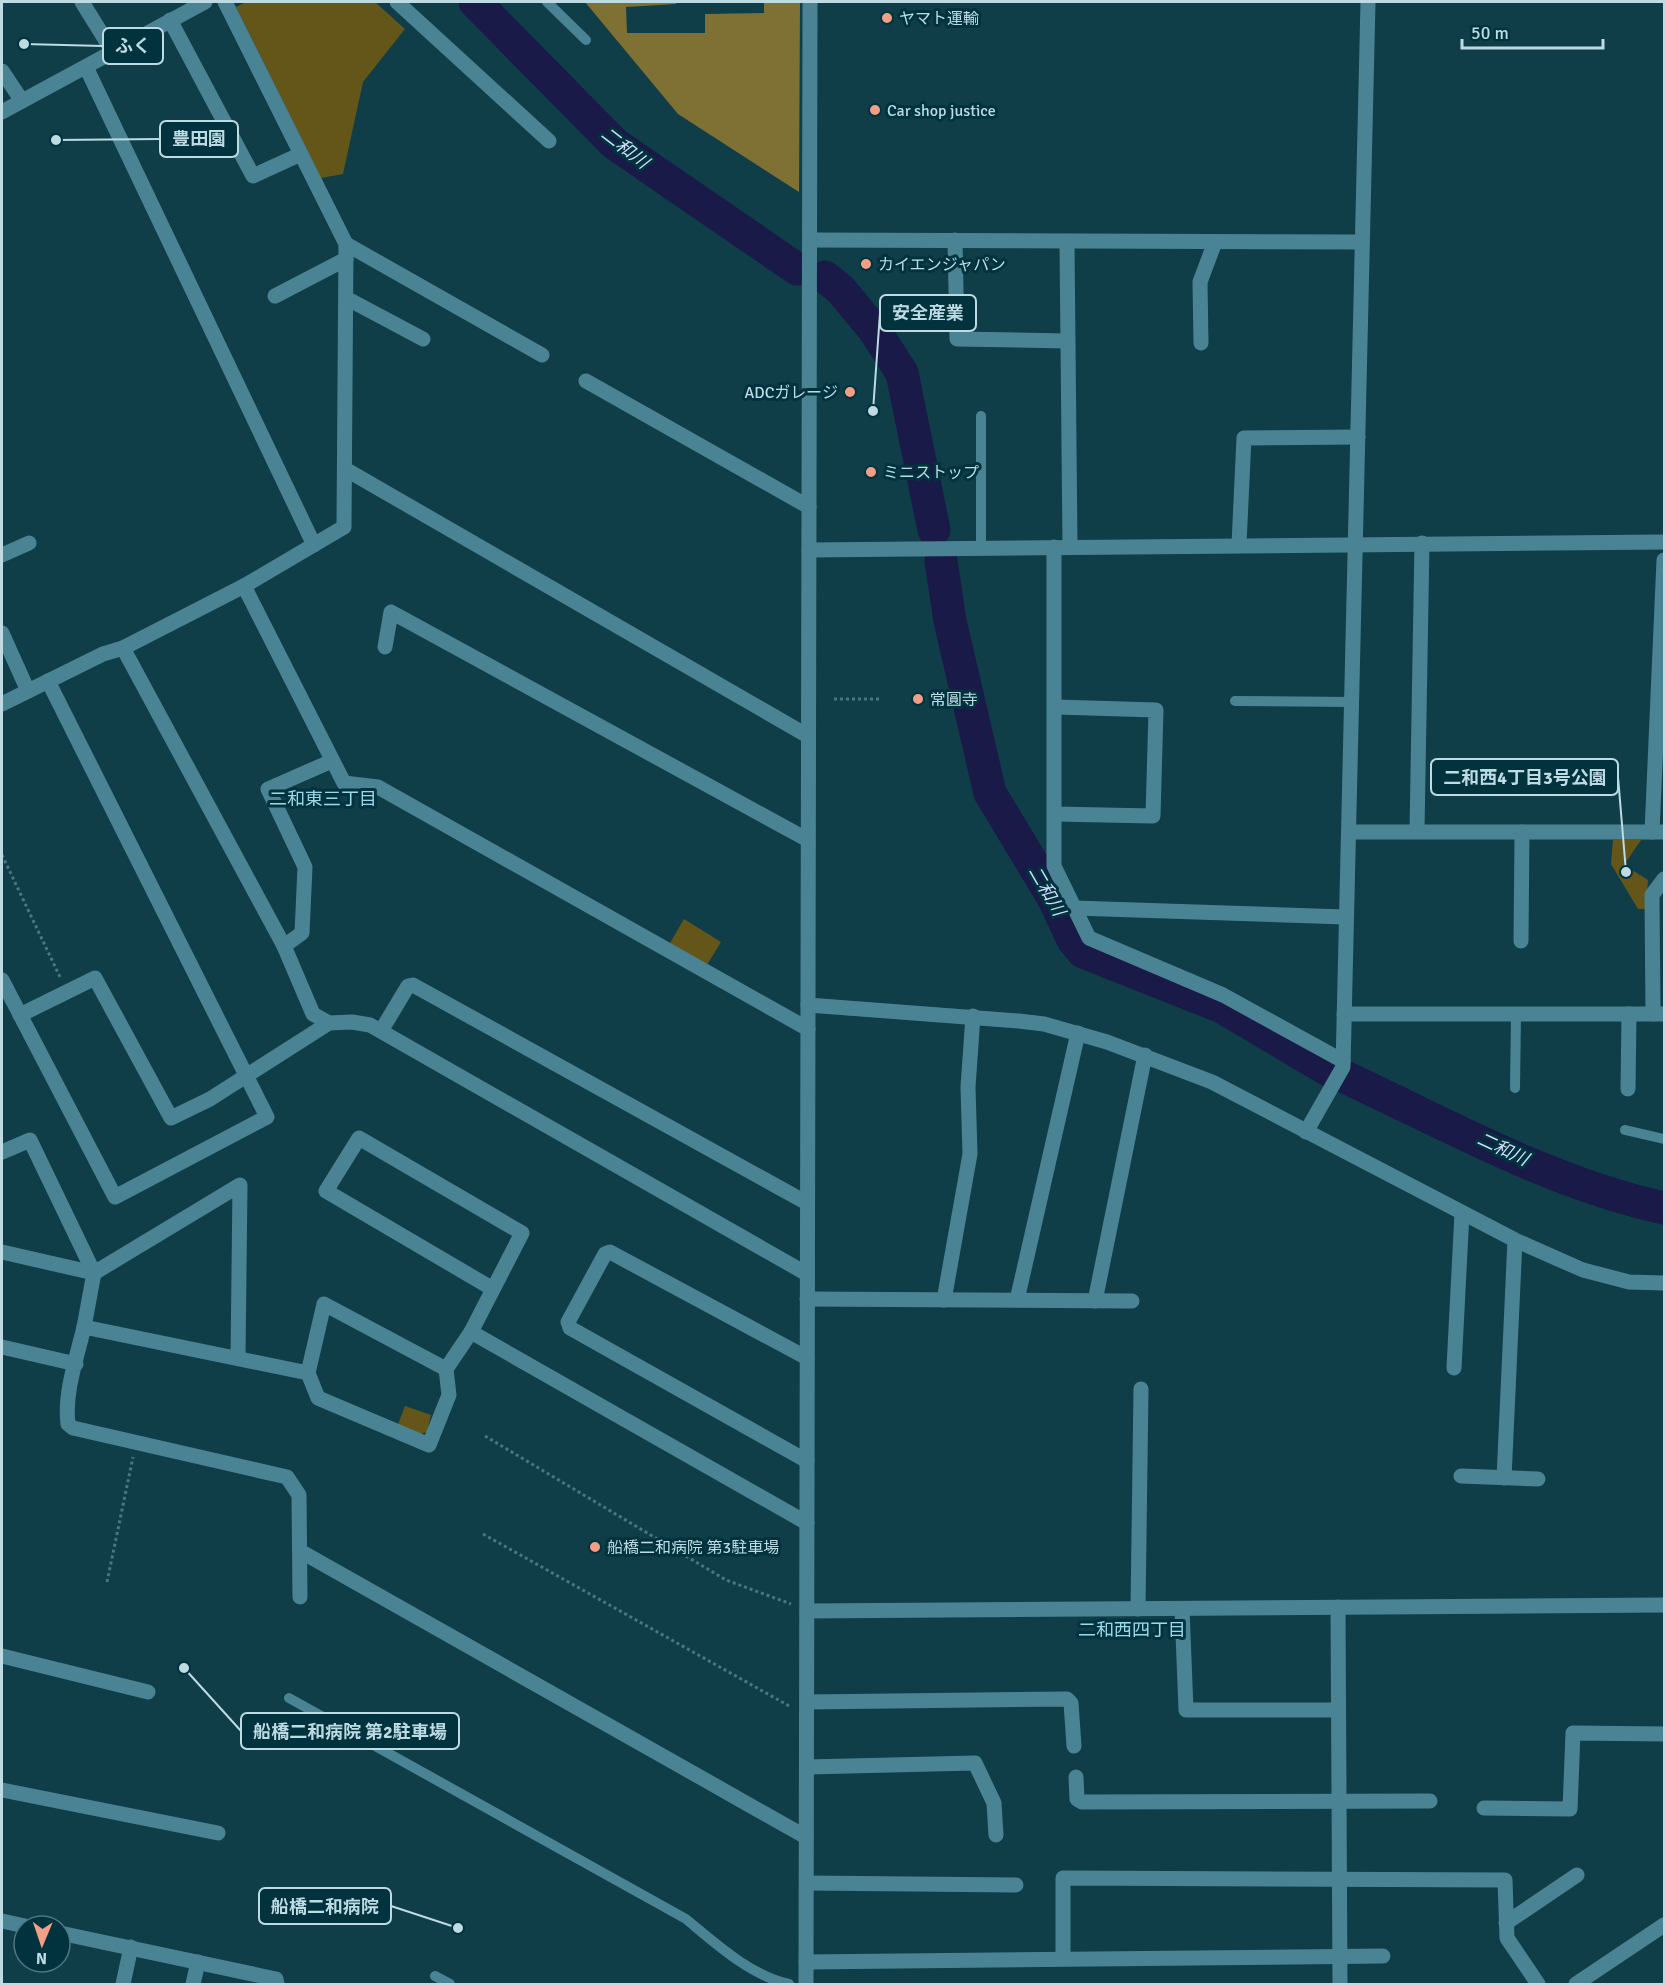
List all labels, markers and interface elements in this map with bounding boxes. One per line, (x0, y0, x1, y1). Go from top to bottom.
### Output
place label: ヤマト運輸 (899, 9, 979, 29)
marker: ヤマト運輸 (880, 11, 894, 25)
scale bar (1462, 12, 1603, 50)
text: 50 m (1471, 22, 1509, 44)
callout: ふく (103, 28, 163, 64)
text: ふく (115, 35, 151, 57)
place label: Car shop justice (887, 101, 996, 121)
marker: Car shop justice (868, 103, 882, 117)
callout: 豊田園 (160, 121, 238, 157)
water label: 二和川 (597, 123, 655, 175)
text: 豊田園 (172, 128, 226, 150)
place label: カイエンジャパン (878, 255, 1006, 275)
marker: カイエンジャパン (859, 257, 873, 271)
callout: 安全産業 (880, 295, 976, 331)
text: 安全産業 (892, 302, 964, 324)
place label: ADCガレージ (745, 383, 838, 403)
marker: ADCガレージ (843, 385, 857, 399)
place label: ミニストップ (883, 463, 979, 483)
marker: ミニストップ (864, 465, 878, 479)
place label: 常圓寺 (930, 690, 978, 710)
marker: 常圓寺 (911, 692, 925, 706)
callout: 二和西4丁目3号公園 (1431, 759, 1618, 795)
text: 二和西4丁目3号公園 (1443, 767, 1607, 789)
district label: 二和東三丁目 (269, 788, 377, 810)
water label: 二和川 (1024, 862, 1071, 922)
water label: 二和川 (1474, 1128, 1534, 1171)
place label: 船橋二和病院 第3駐車場 (607, 1538, 779, 1558)
marker: 船橋二和病院 第3駐車場 (588, 1540, 602, 1554)
district label: 二和西四丁目 (1078, 1619, 1186, 1641)
callout: 船橋二和病院 第2駐車場 (241, 1713, 459, 1749)
text: 船橋二和病院 第2駐車場 (253, 1721, 447, 1743)
callout: 船橋二和病院 (259, 1888, 391, 1924)
text: 船橋二和病院 (271, 1896, 379, 1918)
north arrow (12, 1914, 72, 1974)
text: N (36, 1948, 47, 1968)

